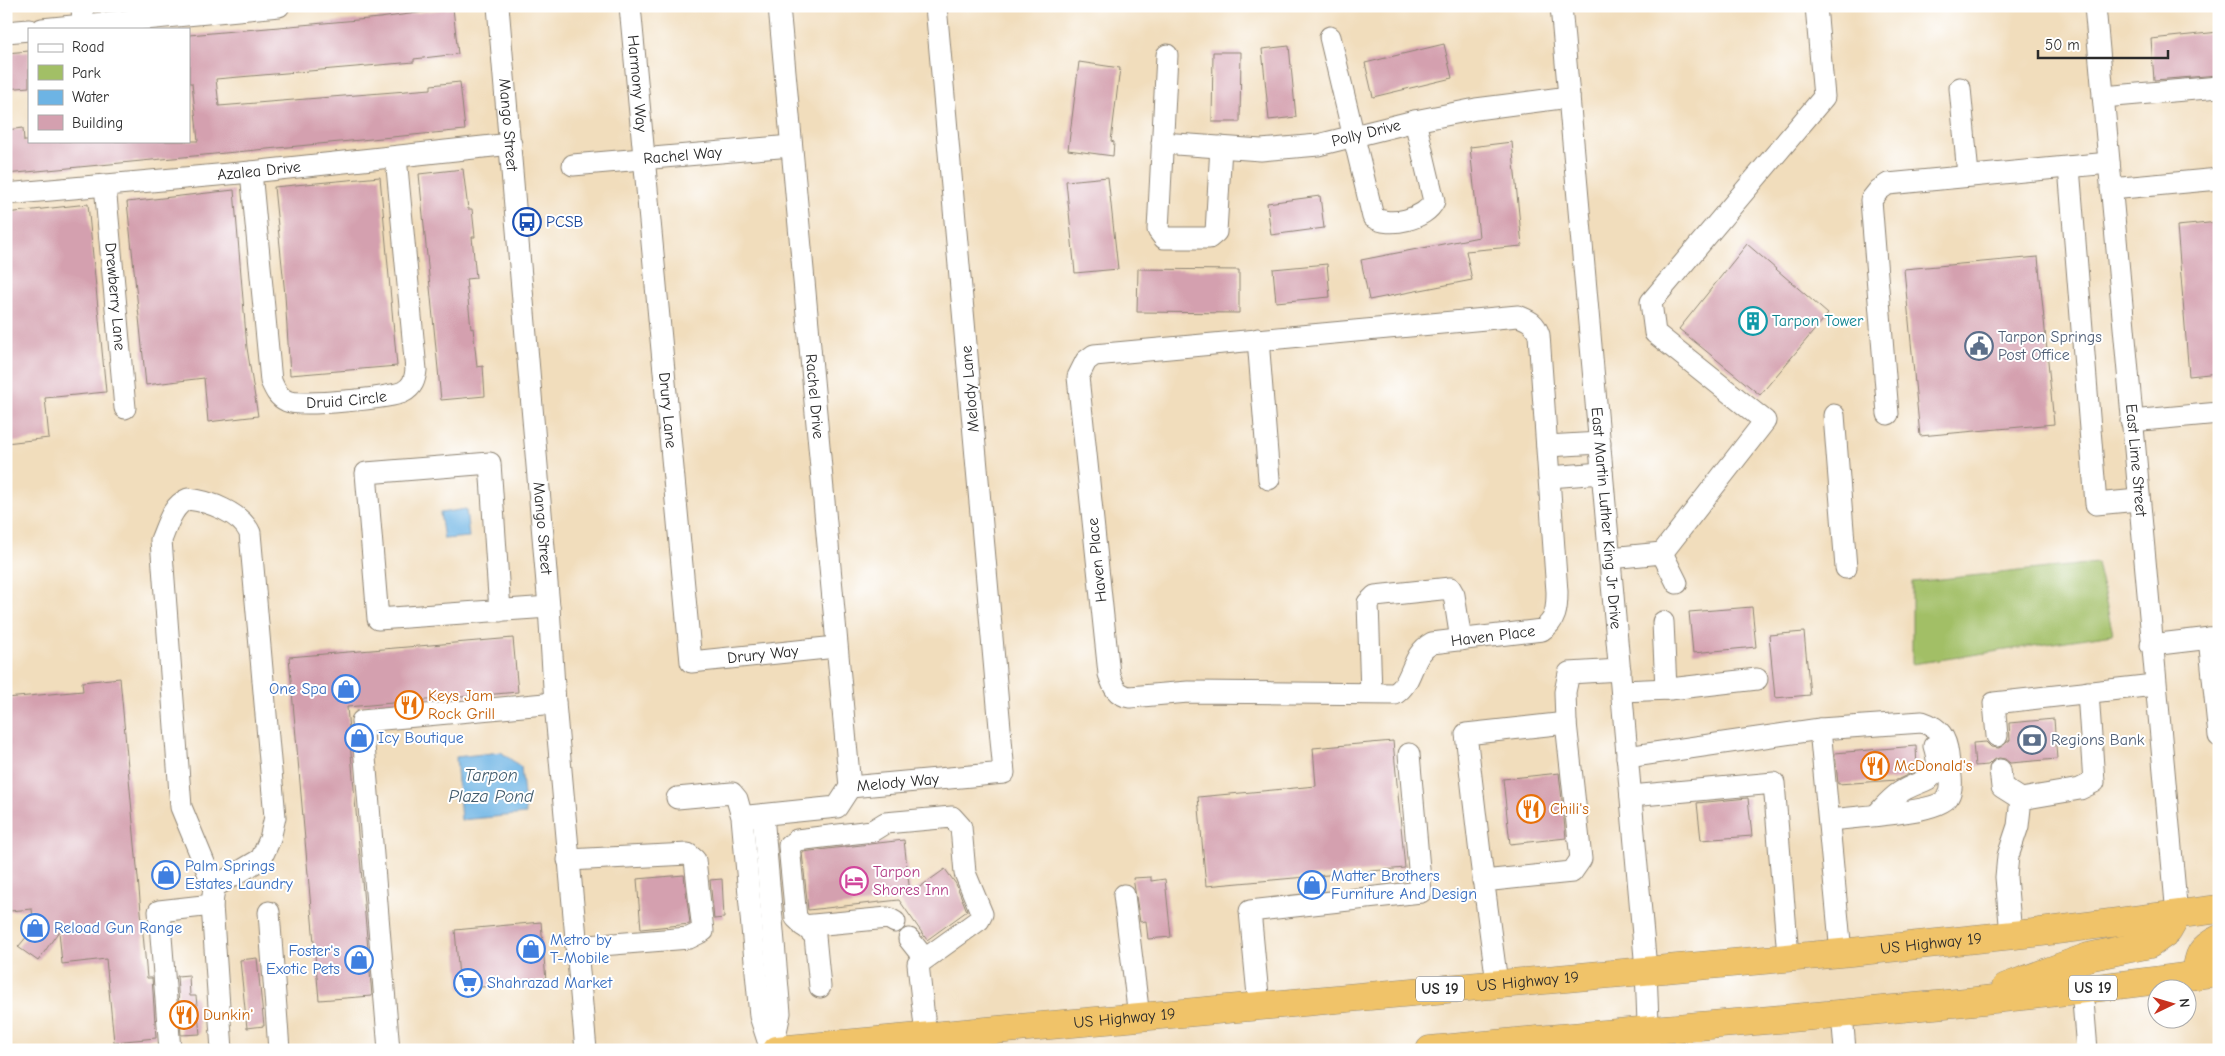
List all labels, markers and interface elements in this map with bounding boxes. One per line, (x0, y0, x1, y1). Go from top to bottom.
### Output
legend (28, 28, 190, 142)
scale bar (2038, 28, 2168, 60)
street label: Harmony Way (624, 34, 651, 134)
text: 50 m (2045, 36, 2080, 54)
text: Road (72, 38, 104, 56)
text: Park (72, 64, 101, 82)
street label: Mango Street (495, 77, 521, 172)
text: Water (72, 88, 109, 106)
text: Building (72, 114, 123, 132)
street label: Polly Drive (1330, 116, 1403, 150)
street label: Rachel Way (642, 143, 724, 168)
street label: Azalea Drive (216, 158, 302, 184)
bus stop icon: PCSB (512, 207, 542, 237)
place label: PCSB (546, 213, 584, 231)
street label: Drewberry Lane (101, 242, 129, 351)
building icon: Tarpon Tower (1738, 306, 1768, 336)
place label: Tarpon Tower (1772, 312, 1864, 330)
place label: Tarpon Springs Post Office (1998, 328, 2102, 364)
public building icon: Tarpon Springs Post Office (1964, 331, 1994, 361)
street label: Melody Lane (957, 345, 983, 433)
street label: Rachel Drive (802, 353, 827, 440)
street label: Drury Lane (655, 371, 680, 449)
street label: Druid Circle (306, 387, 388, 412)
street label: East Lime Street (2122, 403, 2150, 518)
street label: East Martin Luther King Jr Drive (1587, 406, 1625, 630)
street label: Mango Street (529, 481, 555, 576)
street label: Haven Place (1084, 517, 1110, 603)
street label: Haven Place (1450, 622, 1536, 650)
street label: Drury Way (726, 642, 800, 667)
shop icon: One Spa (331, 674, 361, 704)
place label: One Spa (269, 680, 327, 698)
place label: Keys Jam Rock Grill (428, 687, 495, 723)
restaurant icon: Keys Jam Rock Grill (394, 690, 424, 720)
shop icon: Icy Boutique (344, 723, 374, 753)
bank icon: Regions Bank (2017, 725, 2047, 755)
place label: Icy Boutique (378, 729, 464, 747)
place label: Regions Bank (2051, 731, 2145, 749)
restaurant icon: McDonald's (1860, 751, 1890, 781)
place label: McDonald's (1894, 757, 1973, 775)
water label: Tarpon Plaza Pond (449, 765, 534, 807)
street label: Melody Way (856, 770, 941, 795)
restaurant icon: Chili's (1516, 794, 1546, 824)
place label: Chili's (1550, 800, 1589, 818)
place label: Palm Springs Estates Laundry (185, 857, 294, 893)
shop icon: Palm Springs Estates Laundry (151, 860, 181, 890)
place label: Tarpon Shores Inn (873, 863, 949, 899)
hotel icon: Tarpon Shores Inn (839, 866, 869, 896)
place label: Matter Brothers Furniture And Design (1331, 867, 1477, 903)
shop icon: Matter Brothers Furniture And Design (1297, 870, 1327, 900)
shop icon: Reload Gun Range (20, 913, 50, 943)
place label: Reload Gun Range (54, 919, 182, 937)
street label: US Highway 19 (1879, 929, 1983, 958)
place label: Metro by T-Mobile (550, 931, 612, 967)
shop icon: Metro by T-Mobile (516, 934, 546, 964)
place label: Foster's Exotic Pets (266, 942, 340, 978)
shop icon: Foster's Exotic Pets (344, 945, 374, 975)
supermarket icon: Shahrazad Market (453, 968, 483, 998)
street label: US Highway 19 (1476, 968, 1580, 995)
place label: Shahrazad Market (487, 974, 613, 992)
road number: US 19 (1416, 976, 1464, 1002)
road number: US 19 (2069, 976, 2117, 1000)
north arrow (2148, 978, 2198, 1028)
text: N (2176, 998, 2193, 1008)
restaurant icon: Dunkin' (169, 1000, 199, 1030)
street label: US Highway 19 (1073, 1005, 1176, 1032)
place label: Dunkin' (203, 1006, 253, 1024)

